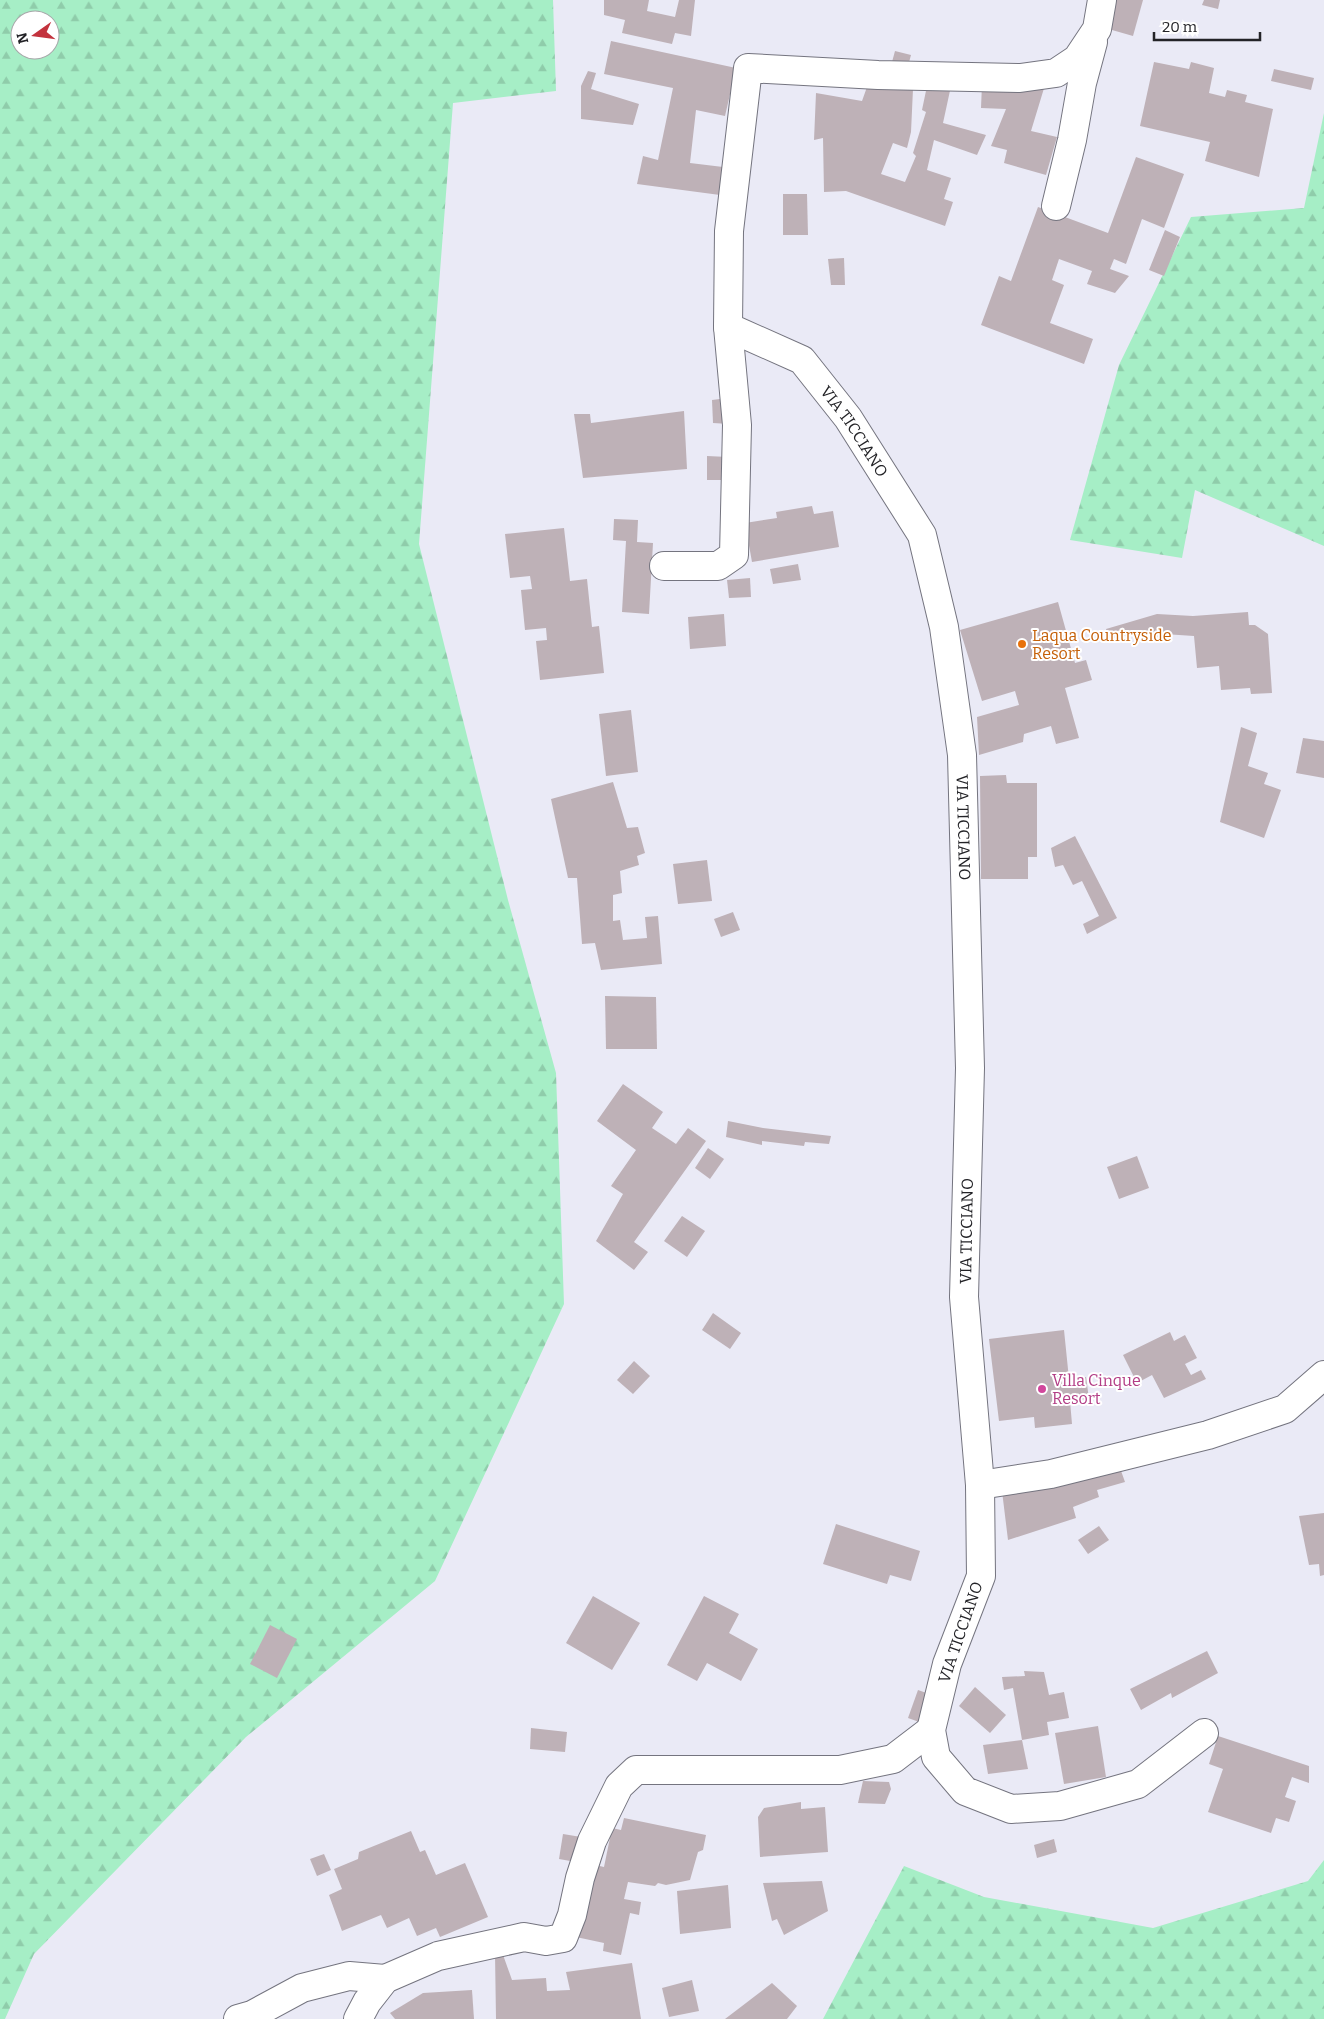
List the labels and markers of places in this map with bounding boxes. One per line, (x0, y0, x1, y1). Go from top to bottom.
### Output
place label: Laqua Countryside Resort (1032, 626, 1171, 663)
marker: Laqua Countryside Resort (1016, 638, 1028, 650)
place label: Villa Cinque Resort (1052, 1371, 1141, 1408)
marker: Villa Cinque Resort (1036, 1383, 1048, 1395)

